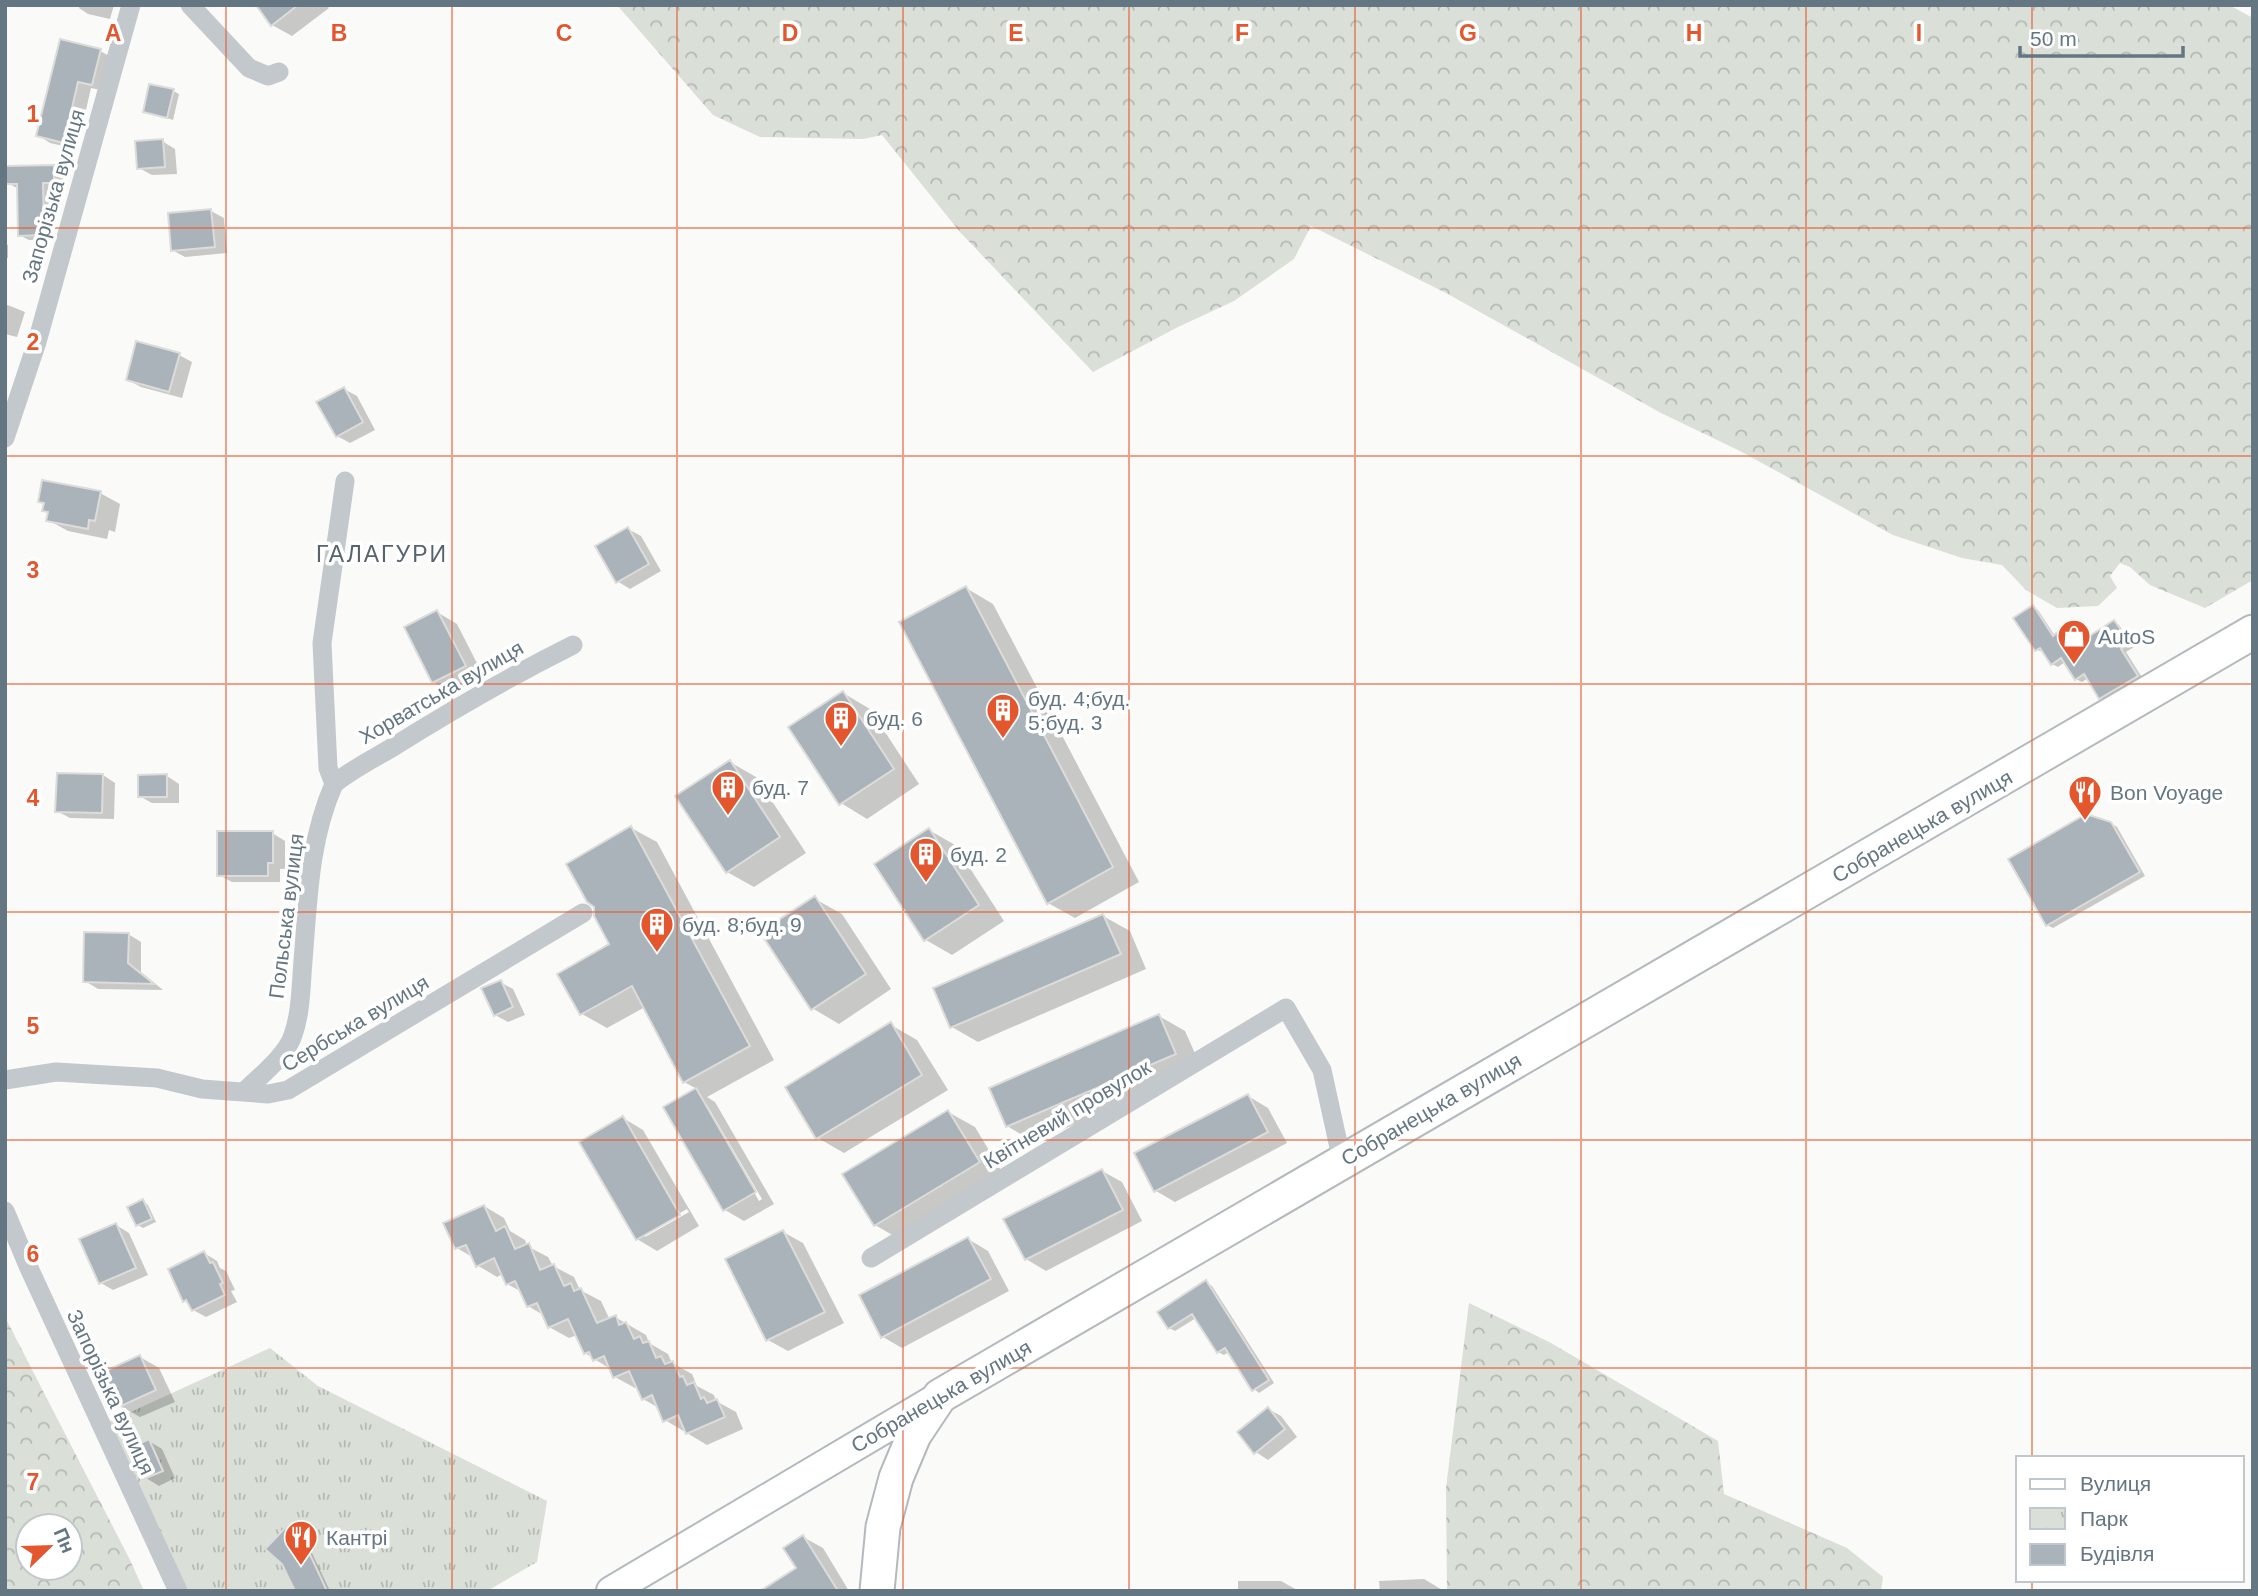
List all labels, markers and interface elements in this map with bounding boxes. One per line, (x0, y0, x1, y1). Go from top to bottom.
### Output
scale bar (2020, 14, 2183, 58)
text: A (105, 20, 121, 46)
text: B (331, 20, 347, 46)
text: C (556, 20, 572, 46)
text: D (782, 20, 798, 46)
text: E (1008, 20, 1024, 46)
text: F (1235, 20, 1249, 46)
text: G (1459, 20, 1477, 46)
text: H (1686, 20, 1702, 46)
text: I (1916, 20, 1922, 46)
text: 50 m (2030, 27, 2077, 50)
text: 1 (27, 101, 40, 127)
street label: Запорізька вулиця (17, 107, 89, 285)
text: 2 (27, 329, 39, 355)
district label: ГАЛАГУРИ (316, 541, 448, 567)
text: 3 (27, 557, 39, 583)
shop icon: AutoS (2055, 617, 2093, 666)
place label: AutoS (2098, 625, 2155, 648)
street label: Хорватська вулиця (355, 636, 527, 748)
place label: буд. 4;буд. 5;буд. 3 (1028, 687, 1130, 734)
building icon: буд. 4;буд. 5;буд. 3 (984, 691, 1022, 740)
building icon: буд. 6 (822, 699, 860, 748)
place label: буд. 6 (866, 707, 923, 730)
street label: Собранецька вулиця (1828, 765, 2016, 887)
building icon: буд. 7 (709, 768, 747, 817)
restaurant icon: Bon Voyage (2066, 773, 2104, 822)
place label: буд. 7 (752, 776, 809, 799)
place label: Bon Voyage (2110, 781, 2223, 804)
text: 4 (27, 785, 40, 811)
street label: Польська вулиця (264, 832, 308, 1000)
building icon: буд. 2 (907, 835, 945, 884)
place label: буд. 2 (950, 843, 1007, 866)
building icon: буд. 8;буд. 9 (638, 905, 676, 954)
place label: буд. 8;буд. 9 (682, 913, 802, 936)
street label: Сербська вулиця (277, 970, 433, 1076)
text: 5 (27, 1013, 40, 1039)
street label: Собранецька вулиця (1337, 1048, 1525, 1170)
street label: Квітневий провулок (980, 1055, 1155, 1173)
text: 6 (27, 1241, 39, 1267)
street label: Запорізька вулиця (63, 1306, 159, 1478)
street label: Собранецька вулиця (847, 1335, 1035, 1457)
legend (2016, 1456, 2244, 1582)
text: 7 (27, 1469, 39, 1495)
text: Вулиця (2080, 1472, 2151, 1495)
text: Парк (2080, 1507, 2128, 1530)
north arrow (14, 1512, 84, 1582)
restaurant icon: Кантрі (282, 1518, 320, 1567)
text: Пн (50, 1525, 79, 1556)
place label: Кантрі (326, 1526, 387, 1549)
text: Будівля (2080, 1542, 2154, 1565)

